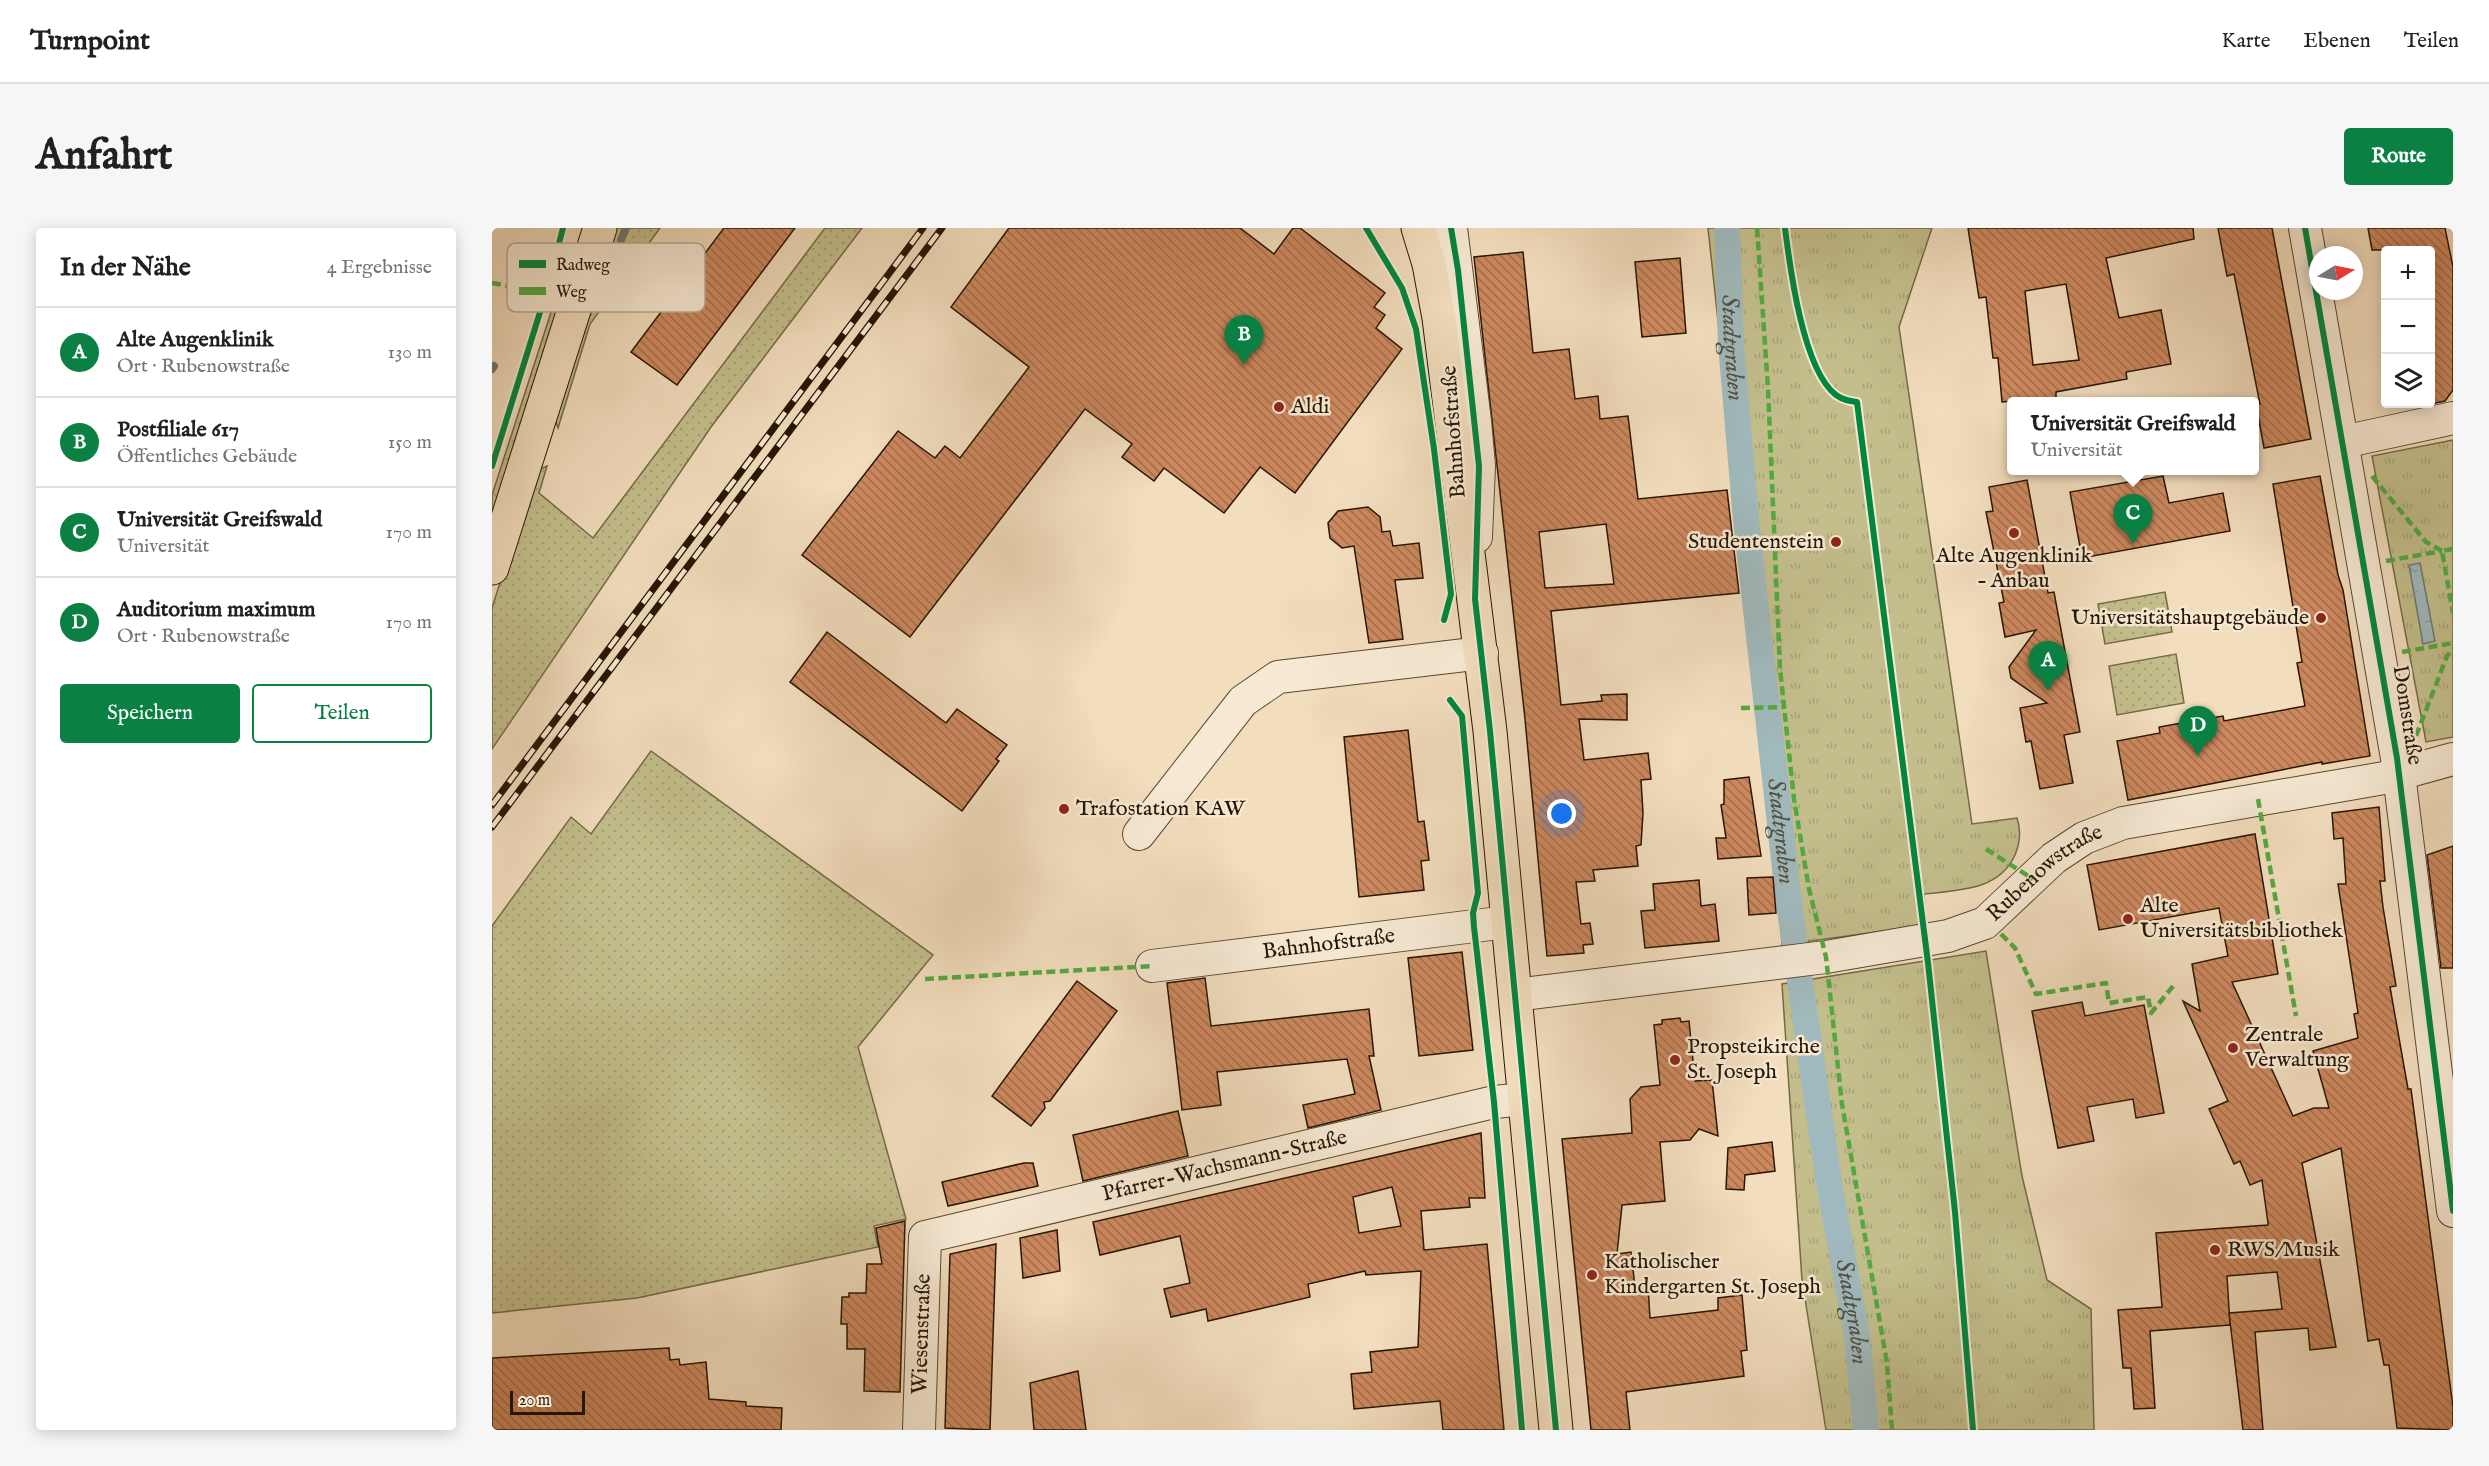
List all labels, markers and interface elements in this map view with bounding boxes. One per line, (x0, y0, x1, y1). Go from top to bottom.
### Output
text: Turnpoint (30, 24, 150, 59)
text: Karte (2222, 28, 2270, 55)
text: Ebenen (2303, 28, 2371, 55)
text: Teilen (2404, 28, 2459, 55)
button: Route (2344, 128, 2453, 185)
text: Anfahrt (36, 130, 172, 183)
legend (507, 243, 705, 312)
north arrow (2309, 246, 2363, 300)
map controls (2381, 246, 2435, 408)
button: + (2381, 246, 2435, 300)
text: In der Nähe (60, 251, 191, 284)
text: 4 Ergebnisse (327, 255, 432, 280)
text: Radweg (556, 256, 610, 276)
text: Weg (556, 283, 587, 303)
water label: Stadtgraben (1714, 294, 1751, 402)
button: − (2381, 300, 2435, 354)
pin: B (1224, 316, 1263, 365)
text: Alte Augenklinik (117, 326, 273, 354)
text: A (73, 340, 86, 365)
text: 130 m (387, 340, 432, 365)
text: Ort · Rubenowstraße (117, 354, 290, 379)
button: layers (2381, 354, 2435, 408)
street label: Bahnhofstraße (1435, 365, 1473, 499)
place label: Aldi (1290, 393, 1330, 421)
popup (2007, 397, 2259, 475)
marker: Aldi (1272, 400, 1286, 414)
text: Universität Greifswald (2030, 410, 2236, 438)
text: Postfiliale 617 (117, 416, 239, 444)
text: B (73, 430, 86, 455)
text: 150 m (388, 430, 432, 455)
text: Universität (2030, 438, 2123, 463)
text: Öffentliches Gebäude (117, 444, 297, 469)
pin: C (2114, 494, 2152, 544)
text: Universität Greifswald (117, 506, 322, 534)
text: C (72, 520, 87, 545)
text: 170 m (386, 520, 432, 545)
marker: Alte Augenklinik – Anbau (2007, 526, 2021, 540)
place label: Studentenstein (1688, 528, 1824, 556)
text: Universität (117, 534, 209, 559)
marker: Studentenstein (1829, 535, 1843, 549)
place label: Alte Augenklinik – Anbau (1935, 542, 2092, 595)
text: Auditorium maximum (117, 596, 315, 624)
place label: Universitätshauptgebäude (2071, 604, 2309, 632)
text: D (71, 610, 88, 635)
text: 170 m (386, 610, 432, 635)
marker: Universitätshauptgebäude (2314, 611, 2328, 625)
text: Ort · Rubenowstraße (117, 624, 290, 649)
pin: A (2028, 642, 2068, 691)
street label: Domstraße (2385, 663, 2429, 767)
button: Speichern (60, 684, 240, 743)
button: Teilen (252, 684, 432, 743)
pin: D (2178, 706, 2218, 756)
water label: Stadtgraben (1760, 777, 1802, 886)
place label: Trafostation KAW (1076, 795, 1246, 823)
your location (1547, 799, 1576, 828)
marker: Trafostation KAW (1057, 802, 1071, 816)
street label: Rubenowstraße (1981, 818, 2107, 928)
place label: Alte Universitätsbibliothek (2139, 892, 2343, 945)
marker: Alte Universitätsbibliothek (2121, 912, 2135, 926)
street label: Bahnhofstraße (1261, 922, 1397, 966)
place label: Zentrale Verwaltung (2244, 1021, 2350, 1074)
place label: Propsteikirche St. Joseph (1687, 1033, 1820, 1086)
marker: Zentrale Verwaltung (2226, 1041, 2240, 1055)
marker: Propsteikirche St. Joseph (1668, 1053, 1682, 1067)
street label: Pfarrer-Wachsmann-Straße (1099, 1123, 1350, 1209)
place label: RWS/Musik (2227, 1236, 2340, 1264)
marker: RWS/Musik (2208, 1243, 2222, 1257)
place label: Katholischer Kindergarten St. Joseph (1604, 1248, 1821, 1301)
water label: Stadtgraben (1828, 1257, 1875, 1366)
marker: Katholischer Kindergarten St. Joseph (1585, 1268, 1599, 1282)
street label: Wiesenstraße (906, 1273, 938, 1395)
scale bar (510, 1388, 585, 1416)
text: 20 m (519, 1391, 550, 1411)

